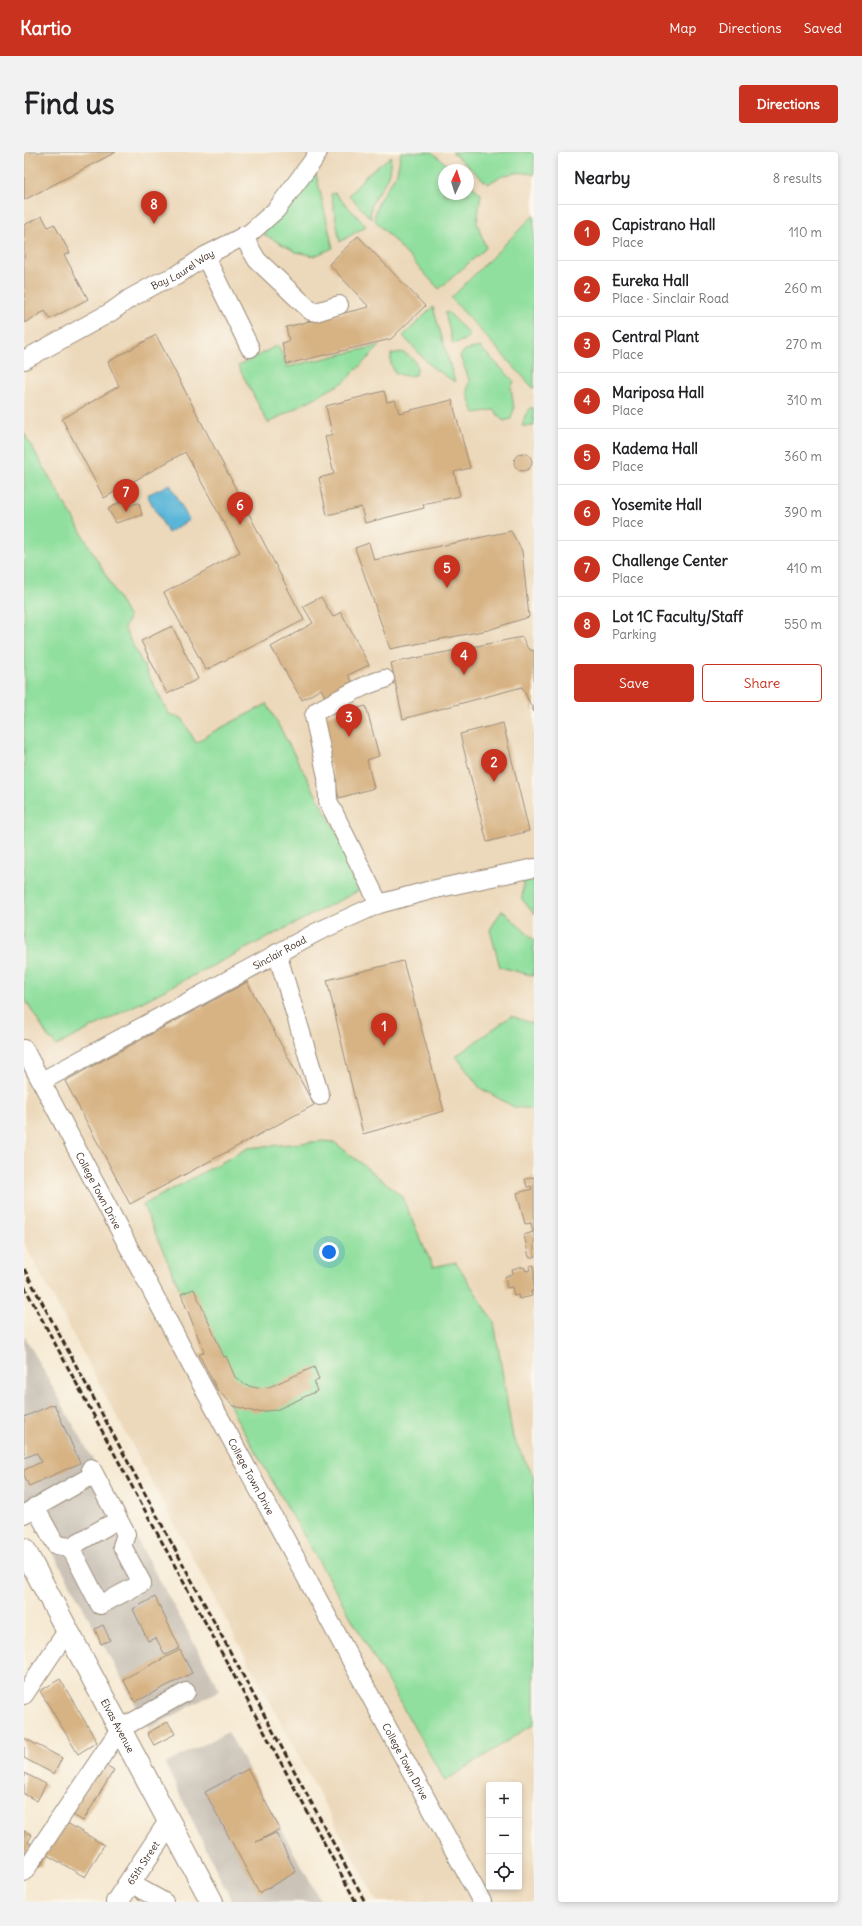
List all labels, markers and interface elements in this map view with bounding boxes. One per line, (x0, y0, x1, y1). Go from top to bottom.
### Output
text: Kartio (20, 16, 72, 40)
text: Map (669, 19, 696, 37)
text: Directions (718, 19, 782, 37)
text: Saved (804, 19, 842, 37)
button: Directions (739, 85, 838, 123)
text: Find us (24, 86, 115, 122)
north arrow (438, 164, 474, 200)
text: Nearby (574, 167, 630, 189)
text: 8 results (773, 170, 822, 187)
pin: 8 (141, 191, 167, 224)
text: Capistrano Hall (612, 215, 715, 234)
text: 1 (584, 224, 590, 241)
text: 110 m (789, 224, 822, 241)
text: Place (612, 234, 643, 251)
street label: Bay Laurel Way (149, 246, 217, 293)
text: Eureka Hall (612, 271, 689, 290)
text: 2 (583, 280, 591, 297)
text: 260 m (784, 280, 822, 297)
text: Place · Sinclair Road (612, 290, 729, 307)
text: Central Plant (612, 327, 699, 346)
text: 3 (583, 336, 591, 353)
text: 270 m (785, 336, 822, 353)
text: Place (612, 346, 643, 363)
text: Mariposa Hall (612, 383, 704, 402)
text: 4 (583, 392, 591, 409)
text: 310 m (787, 392, 822, 409)
text: Place (612, 402, 643, 419)
text: Kadema Hall (612, 439, 698, 458)
text: 5 (583, 448, 591, 465)
text: 360 m (784, 448, 822, 465)
text: Place (612, 458, 643, 475)
pin: 7 (113, 479, 139, 512)
pin: 6 (227, 492, 253, 525)
text: Yosemite Hall (612, 495, 702, 514)
text: 6 (583, 504, 591, 521)
text: 390 m (784, 504, 822, 521)
text: Place (612, 514, 643, 531)
text: Challenge Center (612, 551, 728, 570)
pin: 5 (434, 555, 460, 588)
text: 7 (584, 560, 590, 577)
text: 410 m (786, 560, 822, 577)
text: Place (612, 570, 643, 587)
text: Lot 1C Faculty/Staff (612, 607, 743, 626)
text: 8 (583, 616, 591, 633)
text: 550 m (784, 616, 822, 633)
text: Parking (612, 626, 657, 643)
pin: 4 (451, 642, 477, 675)
button: Save (574, 664, 694, 702)
button: Share (702, 664, 822, 702)
pin: 3 (336, 704, 362, 737)
pin: 2 (481, 749, 507, 782)
street label: Sinclair Road (251, 933, 309, 973)
pin: 1 (371, 1013, 397, 1046)
street label: College Town Drive (73, 1150, 124, 1231)
your location (319, 1242, 339, 1262)
street label: College Town Drive (225, 1436, 277, 1517)
street label: Elvas Avenue (98, 1697, 137, 1755)
street label: College Town Drive (379, 1721, 431, 1802)
map controls (486, 1782, 522, 1890)
button: + (486, 1782, 522, 1818)
button: − (486, 1818, 522, 1854)
street label: 65th Street (124, 1838, 163, 1887)
button: locate (486, 1854, 522, 1890)

